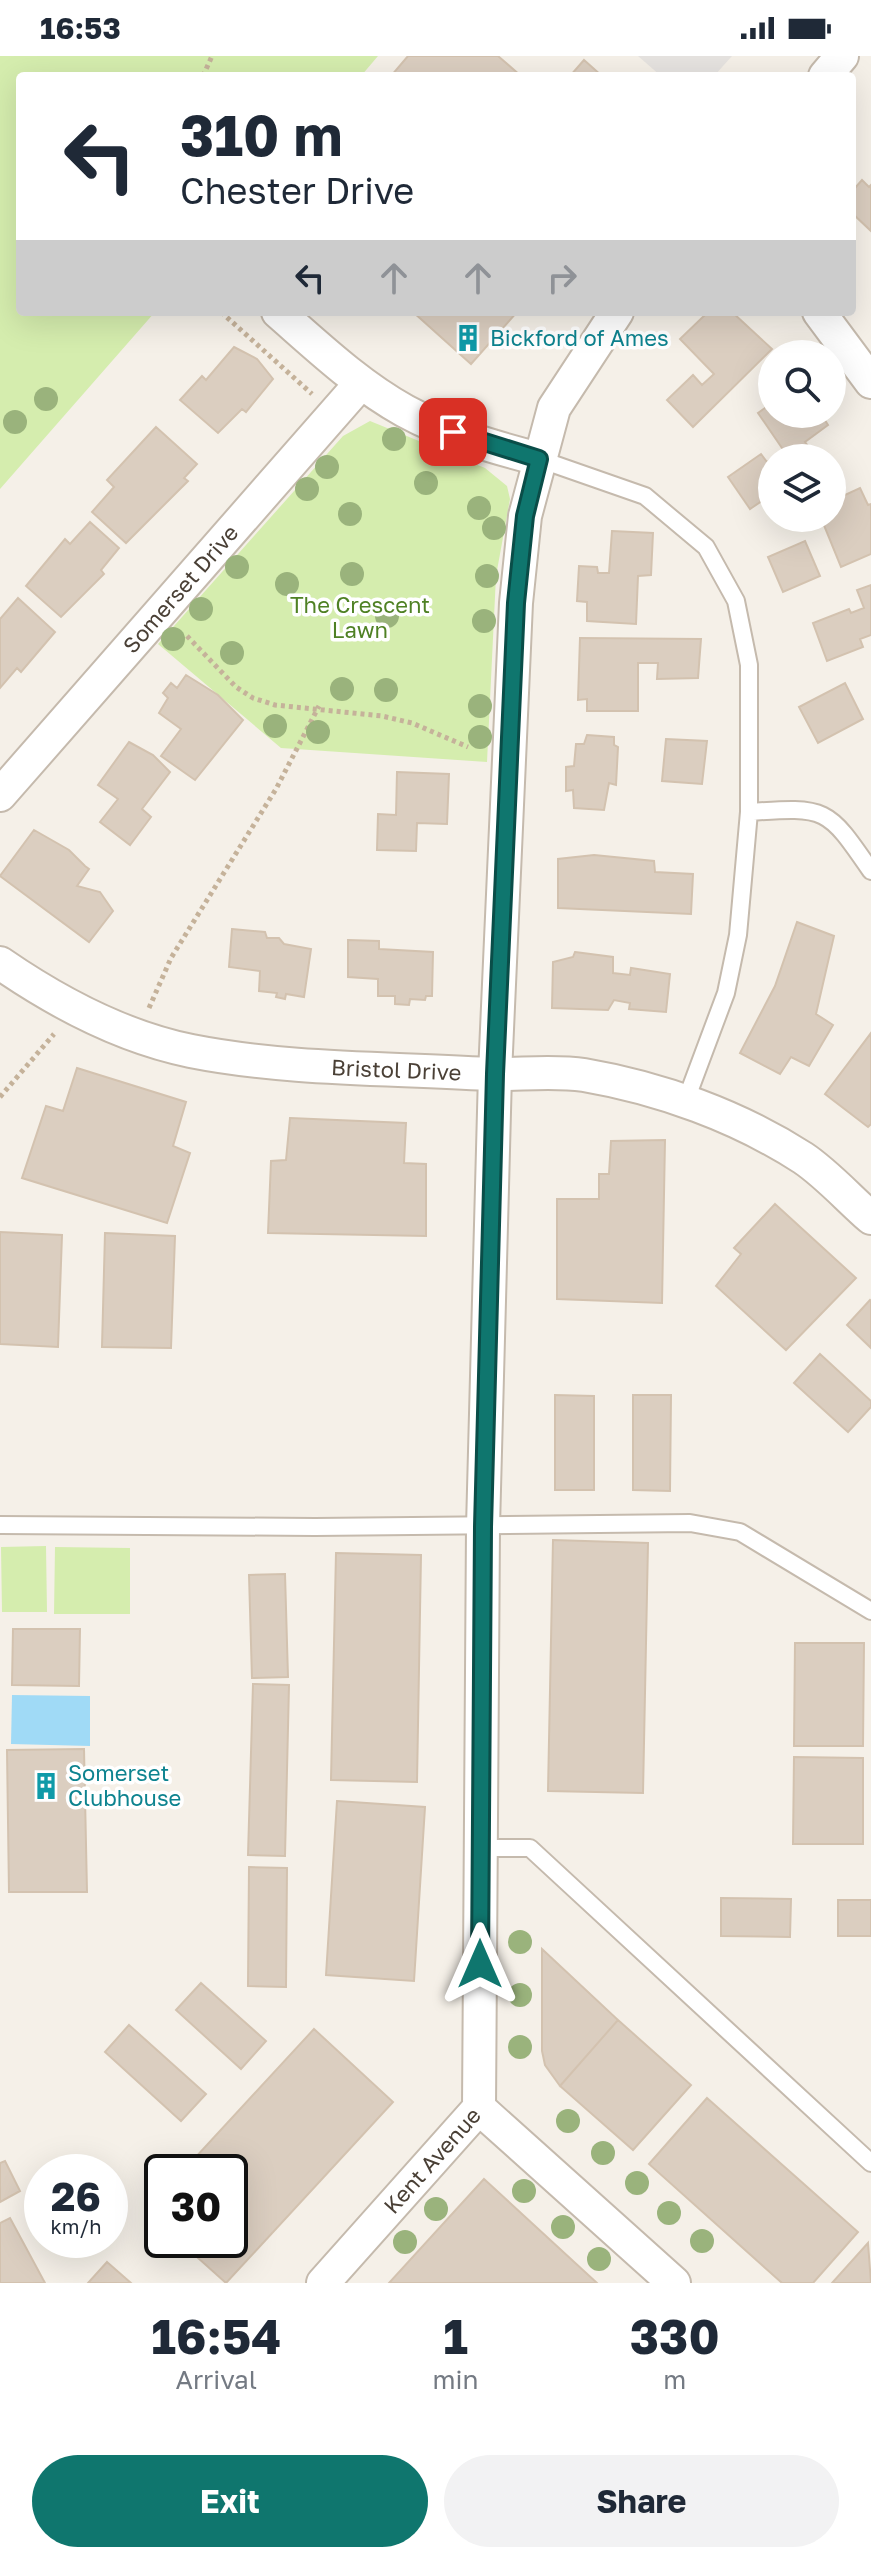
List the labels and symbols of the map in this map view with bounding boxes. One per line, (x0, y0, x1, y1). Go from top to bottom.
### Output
building icon: Bickford of Ames (453, 323, 483, 353)
place label: Bickford of Ames (490, 324, 669, 351)
pin (419, 398, 487, 466)
street label: Somerset Drive (117, 519, 244, 658)
park label: The Crescent Lawn (290, 591, 430, 643)
street label: Bristol Drive (331, 1053, 462, 1086)
place label: Somerset Clubhouse (68, 1759, 181, 1811)
building icon: Somerset Clubhouse (31, 1771, 61, 1801)
position arrow (438, 1922, 522, 2006)
street label: Kent Avenue (377, 2102, 486, 2219)
speed limit sign: 30 (144, 2154, 248, 2258)

